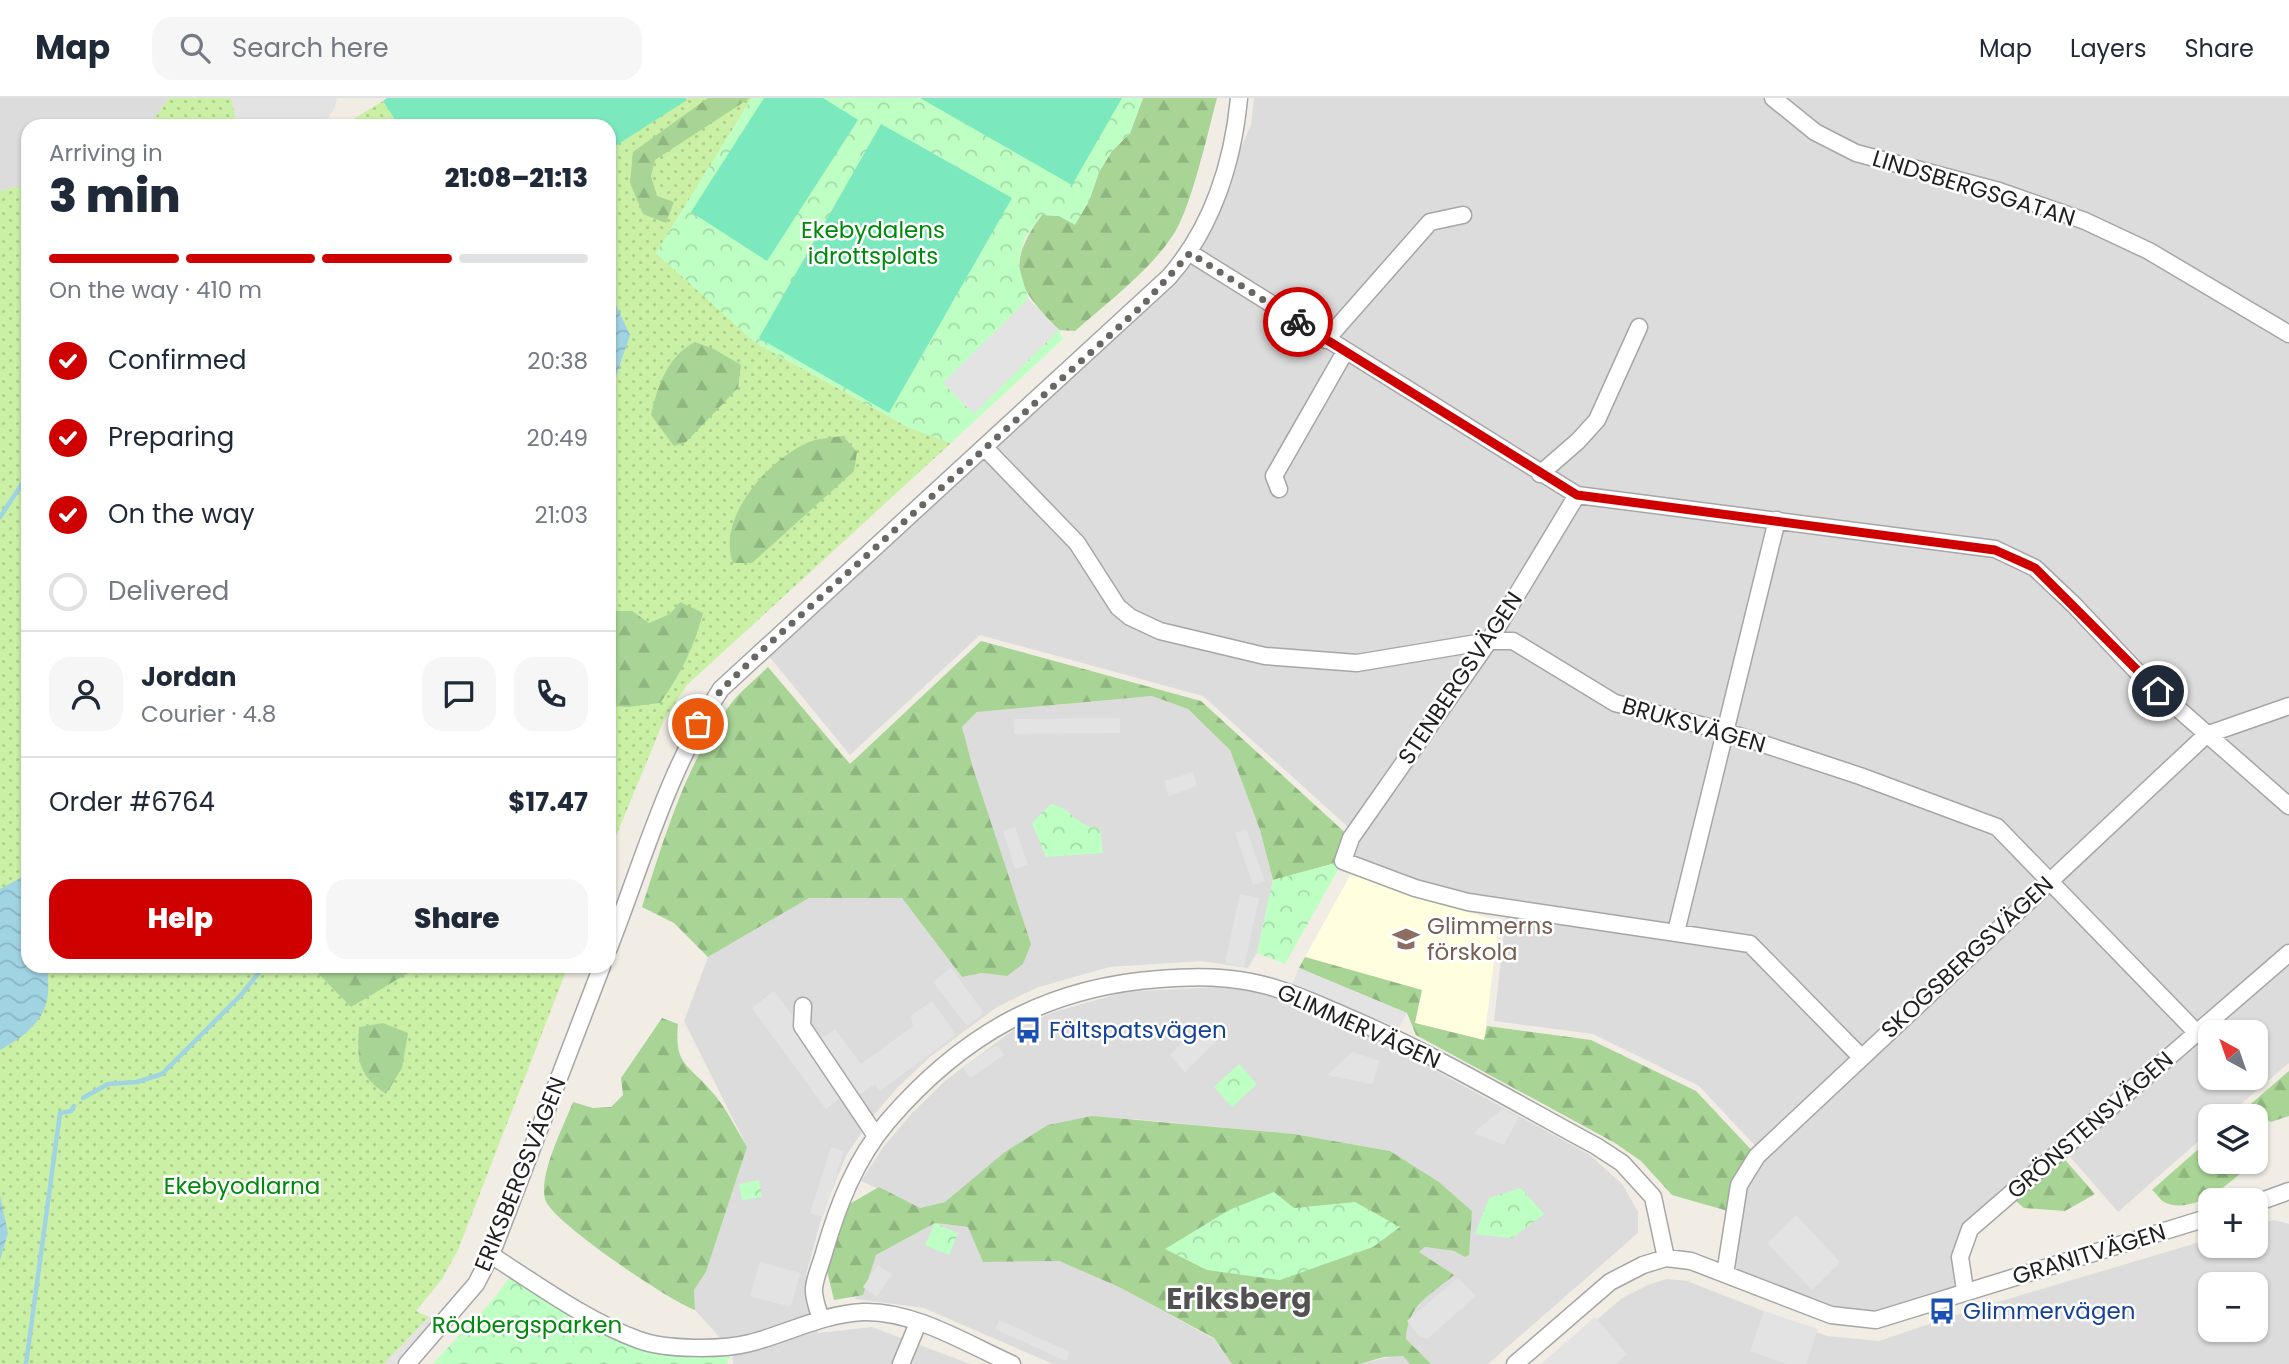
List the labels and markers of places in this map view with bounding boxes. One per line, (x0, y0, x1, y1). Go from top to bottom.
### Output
pin (2128, 661, 2188, 721)
pin (668, 694, 728, 754)
place label: Glimmerns förskola (1427, 910, 1553, 968)
school or university icon: Glimmerns förskola (1391, 924, 1421, 954)
place label: Fältspatsvägen (1049, 1014, 1227, 1046)
bus stop icon: Fältspatsvägen (1013, 1015, 1043, 1045)
place label: Glimmervägen (1963, 1295, 2135, 1327)
bus stop icon: Glimmervägen (1927, 1296, 1957, 1326)

